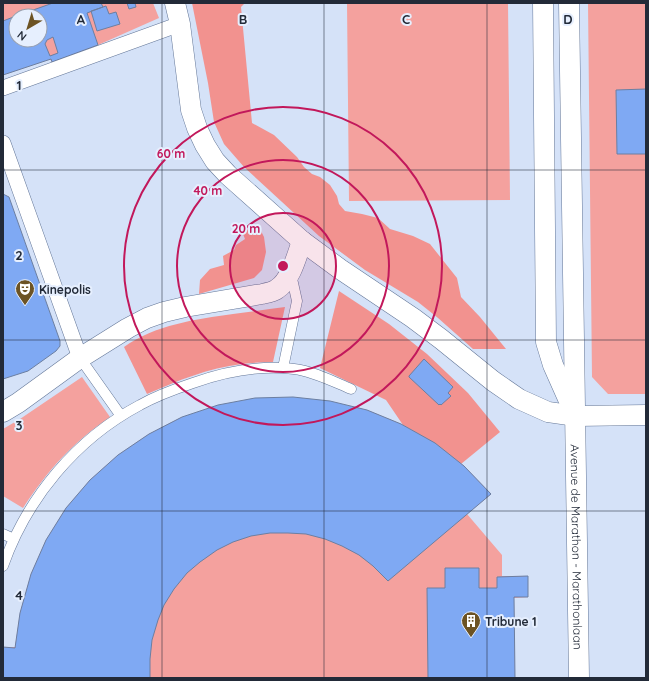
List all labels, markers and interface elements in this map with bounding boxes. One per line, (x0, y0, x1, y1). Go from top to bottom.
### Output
north arrow (8, 8, 48, 48)
text: A (77, 11, 86, 27)
text: B (239, 11, 247, 27)
text: C (402, 11, 410, 27)
text: D (563, 11, 573, 27)
text: N (14, 28, 29, 44)
text: 1 (16, 77, 22, 93)
text: 60 m (157, 146, 185, 161)
text: 40 m (194, 183, 222, 198)
text: 20 m (232, 221, 260, 236)
text: 2 (15, 247, 23, 263)
centre of rings (276, 259, 290, 273)
theatre icon: Kinepolis (14, 278, 36, 306)
place label: Kinepolis (39, 282, 91, 297)
text: 3 (16, 417, 23, 433)
street label: Avenue de Marathon - Marathonlaan (568, 444, 586, 650)
text: 4 (15, 587, 23, 603)
building icon: Tribune 1 (460, 610, 482, 638)
place label: Tribune 1 (485, 614, 537, 629)

